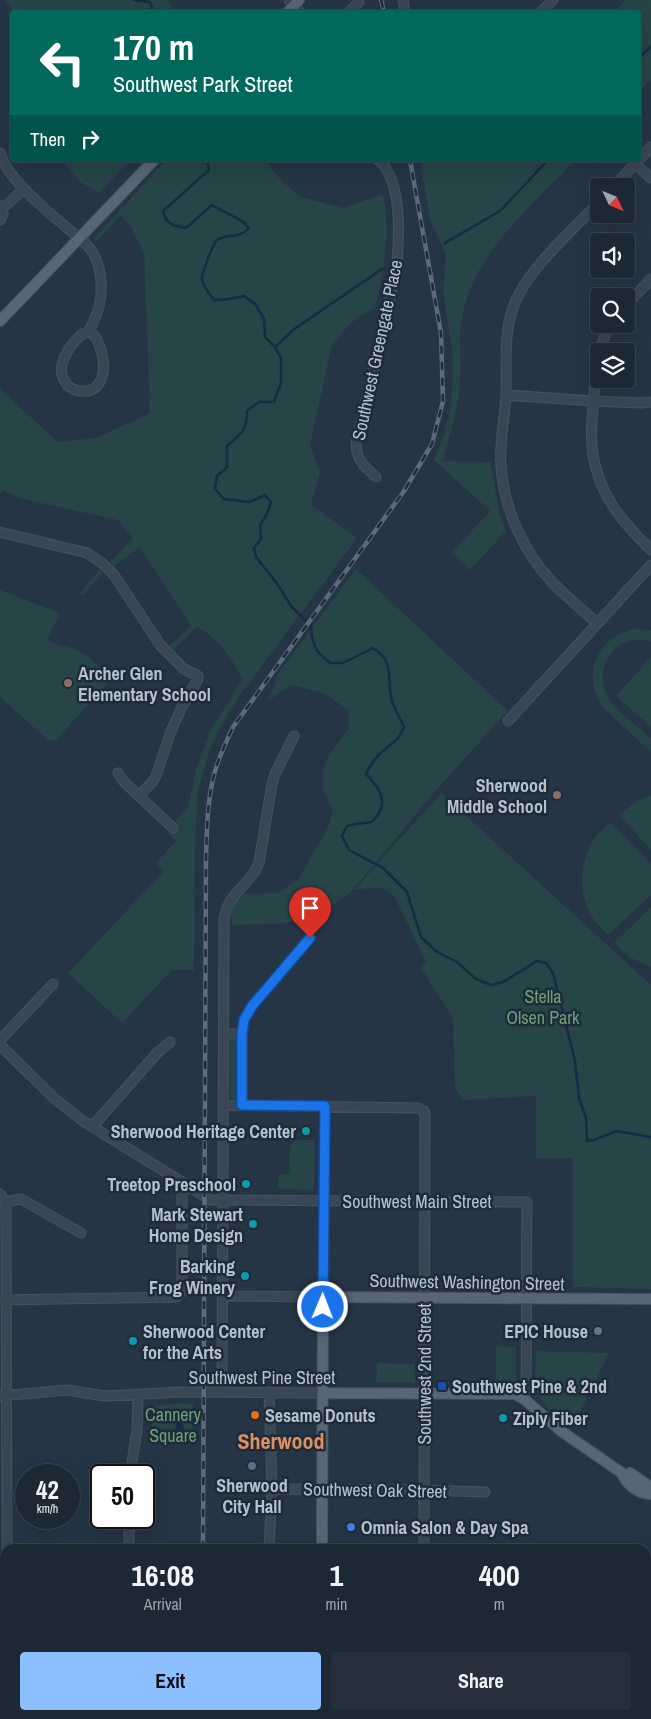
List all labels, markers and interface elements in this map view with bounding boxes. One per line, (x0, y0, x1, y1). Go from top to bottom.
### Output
text: 170 m (113, 24, 194, 71)
icon: left (30, 30, 95, 95)
text: Southwest Park Street (113, 69, 293, 99)
icon: right (76, 125, 104, 153)
text: Then (30, 126, 66, 152)
north arrow (590, 178, 635, 222)
map controls (590, 178, 635, 388)
button: sound (590, 233, 635, 278)
street label: Southwest Greengate Place (346, 258, 408, 442)
button: search (590, 288, 635, 333)
button: layers (590, 343, 635, 388)
place label: Archer Glen Elementary School (78, 661, 211, 707)
marker: Archer Glen Elementary School (62, 677, 74, 689)
place label: Sherwood Middle School (447, 773, 547, 819)
marker: Sherwood Middle School (551, 789, 563, 801)
pin (289, 887, 331, 938)
icon: arrive (296, 894, 324, 922)
park label: Stella Olsen Park (506, 984, 580, 1030)
place label: Sherwood Heritage Center (111, 1119, 296, 1144)
marker: Sherwood Heritage Center (300, 1125, 312, 1137)
place label: Treetop Preschool (107, 1172, 236, 1197)
marker: Treetop Preschool (240, 1178, 252, 1190)
street label: Southwest Main Street (342, 1189, 492, 1214)
place label: Mark Stewart Home Design (149, 1202, 243, 1248)
marker: Mark Stewart Home Design (247, 1218, 259, 1230)
place label: Barking Frog Winery (149, 1254, 236, 1300)
street label: Southwest Washington Street (369, 1268, 565, 1296)
marker: Barking Frog Winery (239, 1270, 251, 1282)
position arrow (296, 1280, 348, 1332)
street label: Southwest 2nd Street (412, 1303, 437, 1445)
place label: Sherwood Center for the Arts (143, 1319, 265, 1365)
place label: EPIC House (504, 1319, 588, 1344)
marker: EPIC House (592, 1325, 604, 1337)
marker: Sherwood Center for the Arts (127, 1335, 139, 1347)
street label: Southwest Pine Street (189, 1365, 335, 1390)
place label: Southwest Pine & 2nd (452, 1374, 607, 1399)
marker: Southwest Pine & 2nd (436, 1380, 448, 1392)
park label: Cannery Square (145, 1402, 202, 1448)
place label: Sesame Donuts (265, 1403, 376, 1428)
place label: Ziply Fiber (513, 1406, 588, 1431)
marker: Sesame Donuts (249, 1409, 261, 1421)
marker: Ziply Fiber (497, 1412, 509, 1424)
district label: Sherwood (237, 1426, 325, 1456)
marker: Sherwood City Hall (246, 1460, 258, 1472)
speed limit sign: 50 (90, 1464, 155, 1529)
text: 42 (36, 1473, 59, 1507)
place label: Sherwood City Hall (216, 1473, 288, 1519)
street label: Southwest Oak Street (303, 1476, 447, 1504)
text: km/h (37, 1501, 58, 1517)
place label: Omnia Salon & Day Spa (361, 1515, 529, 1540)
marker: Omnia Salon & Day Spa (345, 1521, 357, 1533)
text: 16:08 (131, 1555, 194, 1595)
text: 1 (330, 1555, 343, 1595)
text: 400 (479, 1555, 520, 1595)
text: Arrival (144, 1593, 182, 1615)
text: min (325, 1593, 347, 1615)
text: m (494, 1593, 505, 1615)
button: Exit (20, 1652, 321, 1710)
button: Share (331, 1652, 631, 1710)

